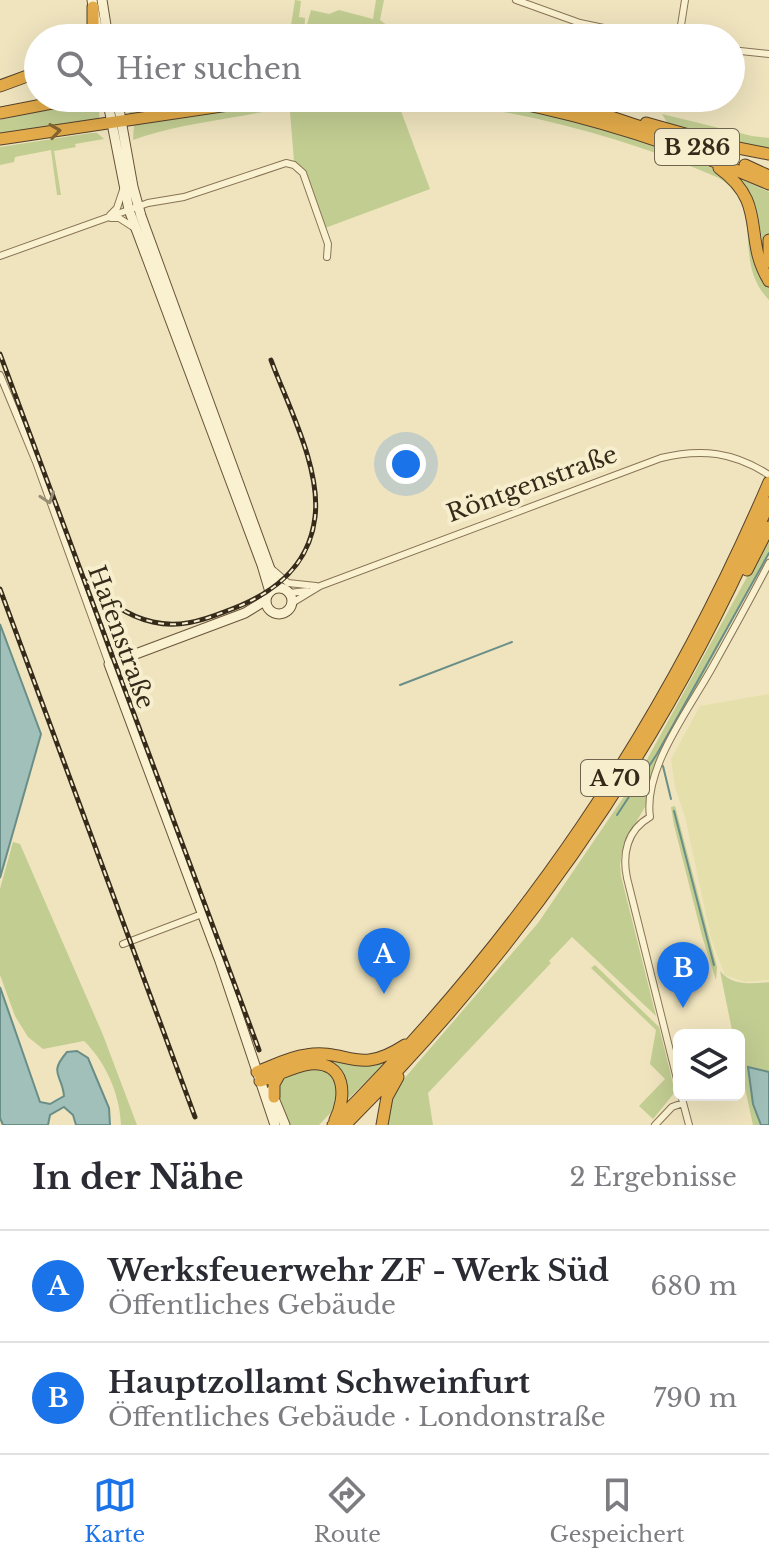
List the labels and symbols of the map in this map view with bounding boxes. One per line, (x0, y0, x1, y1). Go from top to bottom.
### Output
one-way arrow (49, 123, 62, 140)
road number: B 286 (655, 129, 739, 165)
street label: Röntgenstraße (443, 439, 621, 528)
your location (386, 444, 426, 484)
one-way arrow (39, 490, 55, 504)
street label: Hafenstraße (82, 561, 161, 712)
road number: A 70 (581, 760, 649, 796)
pin: A (358, 928, 410, 994)
pin: B (657, 942, 709, 1008)

